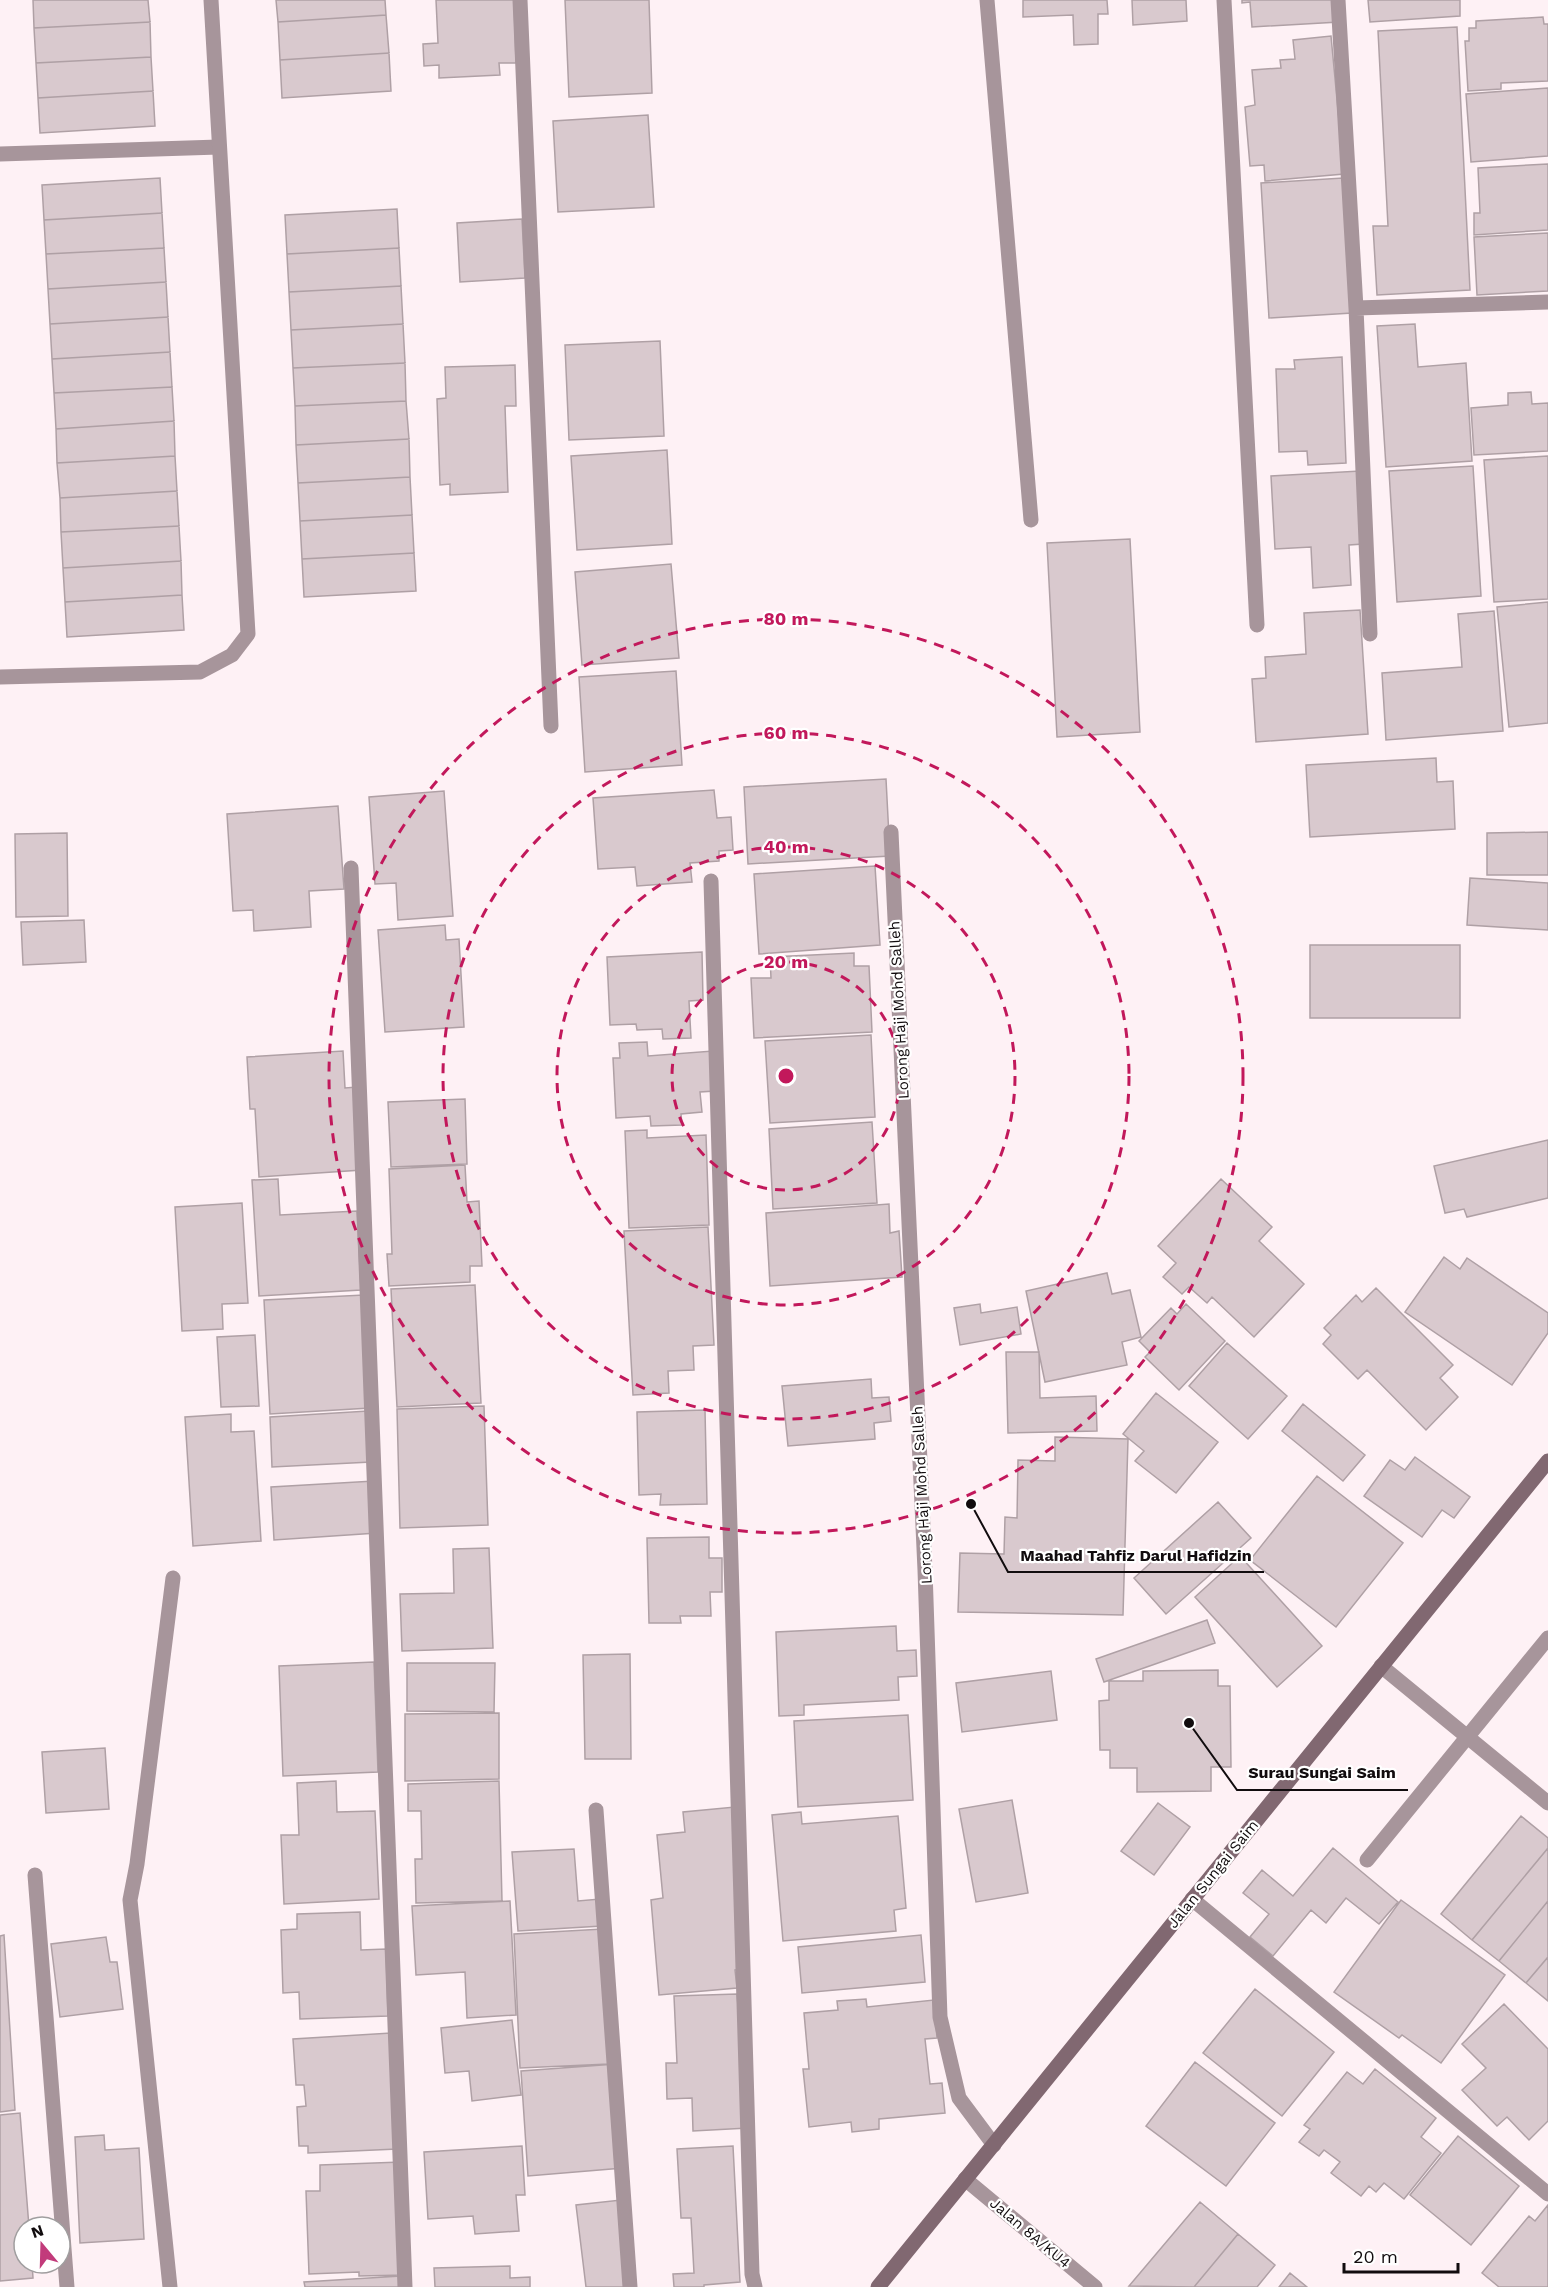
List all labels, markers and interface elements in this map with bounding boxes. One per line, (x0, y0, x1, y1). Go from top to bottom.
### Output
text: 80 m (764, 608, 808, 629)
text: 60 m (764, 722, 808, 743)
text: 40 m (763, 836, 809, 857)
street label: Lorong Haji Mohd Salleh (885, 921, 913, 1099)
text: 20 m (764, 951, 808, 972)
centre of rings (776, 1066, 796, 1086)
street label: Lorong Haji Mohd Salleh (908, 1406, 936, 1584)
callout: Maahad Tahfiz Darul Hafidzin (1008, 1538, 1264, 1572)
text: Maahad Tahfiz Darul Hafidzin (1020, 1546, 1252, 1565)
callout: Surau Sungai Saim (1237, 1756, 1408, 1790)
text: Surau Sungai Saim (1248, 1763, 1396, 1782)
street label: Jalan Sungai Saim (1164, 1816, 1262, 1932)
street label: Jalan 8A/KU4 (986, 2194, 1074, 2272)
north arrow (12, 2215, 72, 2275)
text: N (29, 2220, 46, 2242)
scale bar (1344, 2236, 1458, 2274)
text: 20 m (1353, 2246, 1398, 2267)

